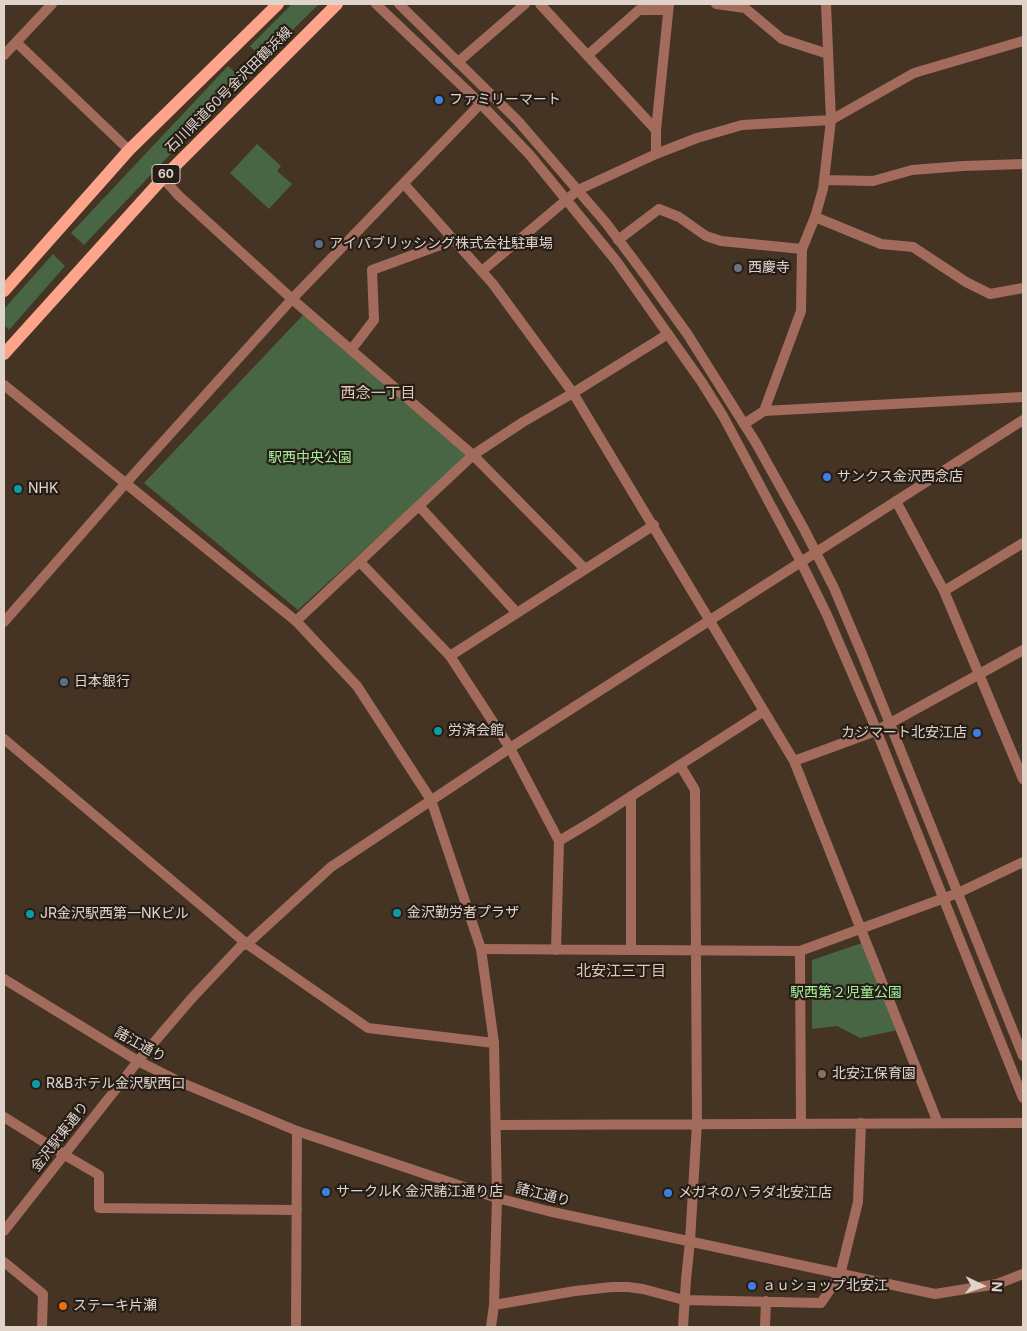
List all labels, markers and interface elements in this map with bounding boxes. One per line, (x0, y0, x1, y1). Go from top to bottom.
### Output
street label: 石川県道60号金沢田鶴浜線 (162, 23, 296, 157)
place label: ファミリーマート (449, 92, 561, 108)
marker: ファミリーマート (433, 94, 445, 106)
road number: 60 (152, 164, 180, 183)
place label: アイパブリッシング株式会社駐車場 (329, 236, 553, 252)
marker: アイパブリッシング株式会社駐車場 (313, 238, 325, 250)
place label: 西慶寺 (748, 260, 790, 276)
marker: 西慶寺 (732, 262, 744, 274)
district label: 西念一丁目 (341, 384, 415, 402)
park label: 駅西中央公園 (268, 450, 352, 466)
place label: サンクス金沢西念店 (837, 469, 963, 485)
marker: サンクス金沢西念店 (821, 471, 833, 483)
place label: NHK (28, 481, 58, 497)
marker: NHK (12, 483, 24, 495)
place label: 日本銀行 (74, 674, 130, 690)
marker: 日本銀行 (58, 676, 70, 688)
place label: 労済会館 (448, 723, 504, 739)
marker: 労済会館 (432, 725, 444, 737)
place label: カジマート北安江店 (841, 725, 967, 741)
marker: カジマート北安江店 (971, 727, 983, 739)
place label: 金沢勤労者プラザ (407, 905, 519, 921)
place label: JR金沢駅西第一NKビル (40, 906, 189, 922)
marker: 金沢勤労者プラザ (391, 907, 403, 919)
marker: JR金沢駅西第一NKビル (24, 908, 36, 920)
district label: 北安江三丁目 (576, 962, 666, 980)
park label: 駅西第２児童公園 (790, 985, 902, 1001)
street label: 諸江通り (111, 1024, 169, 1066)
place label: 北安江保育園 (832, 1066, 916, 1082)
marker: 北安江保育園 (816, 1068, 828, 1080)
place label: R&Bホテル金沢駅西口 (46, 1076, 185, 1092)
marker: R&Bホテル金沢駅西口 (30, 1078, 42, 1090)
street label: 金沢駅東通り (28, 1099, 92, 1175)
street label: 諸江通り (514, 1180, 572, 1210)
place label: サークルK 金沢諸江通り店 (336, 1184, 503, 1200)
place label: メガネのハラダ北安江店 (678, 1185, 832, 1201)
marker: サークルK 金沢諸江通り店 (320, 1186, 332, 1198)
marker: メガネのハラダ北安江店 (662, 1187, 674, 1199)
north arrow (957, 1261, 1007, 1311)
place label: ａｕショップ北安江 (762, 1278, 888, 1294)
marker: ａｕショップ北安江 (746, 1280, 758, 1292)
text: N (989, 1281, 1006, 1293)
place label: ステーキ片瀬 (73, 1298, 157, 1314)
marker: ステーキ片瀬 (57, 1300, 69, 1312)

